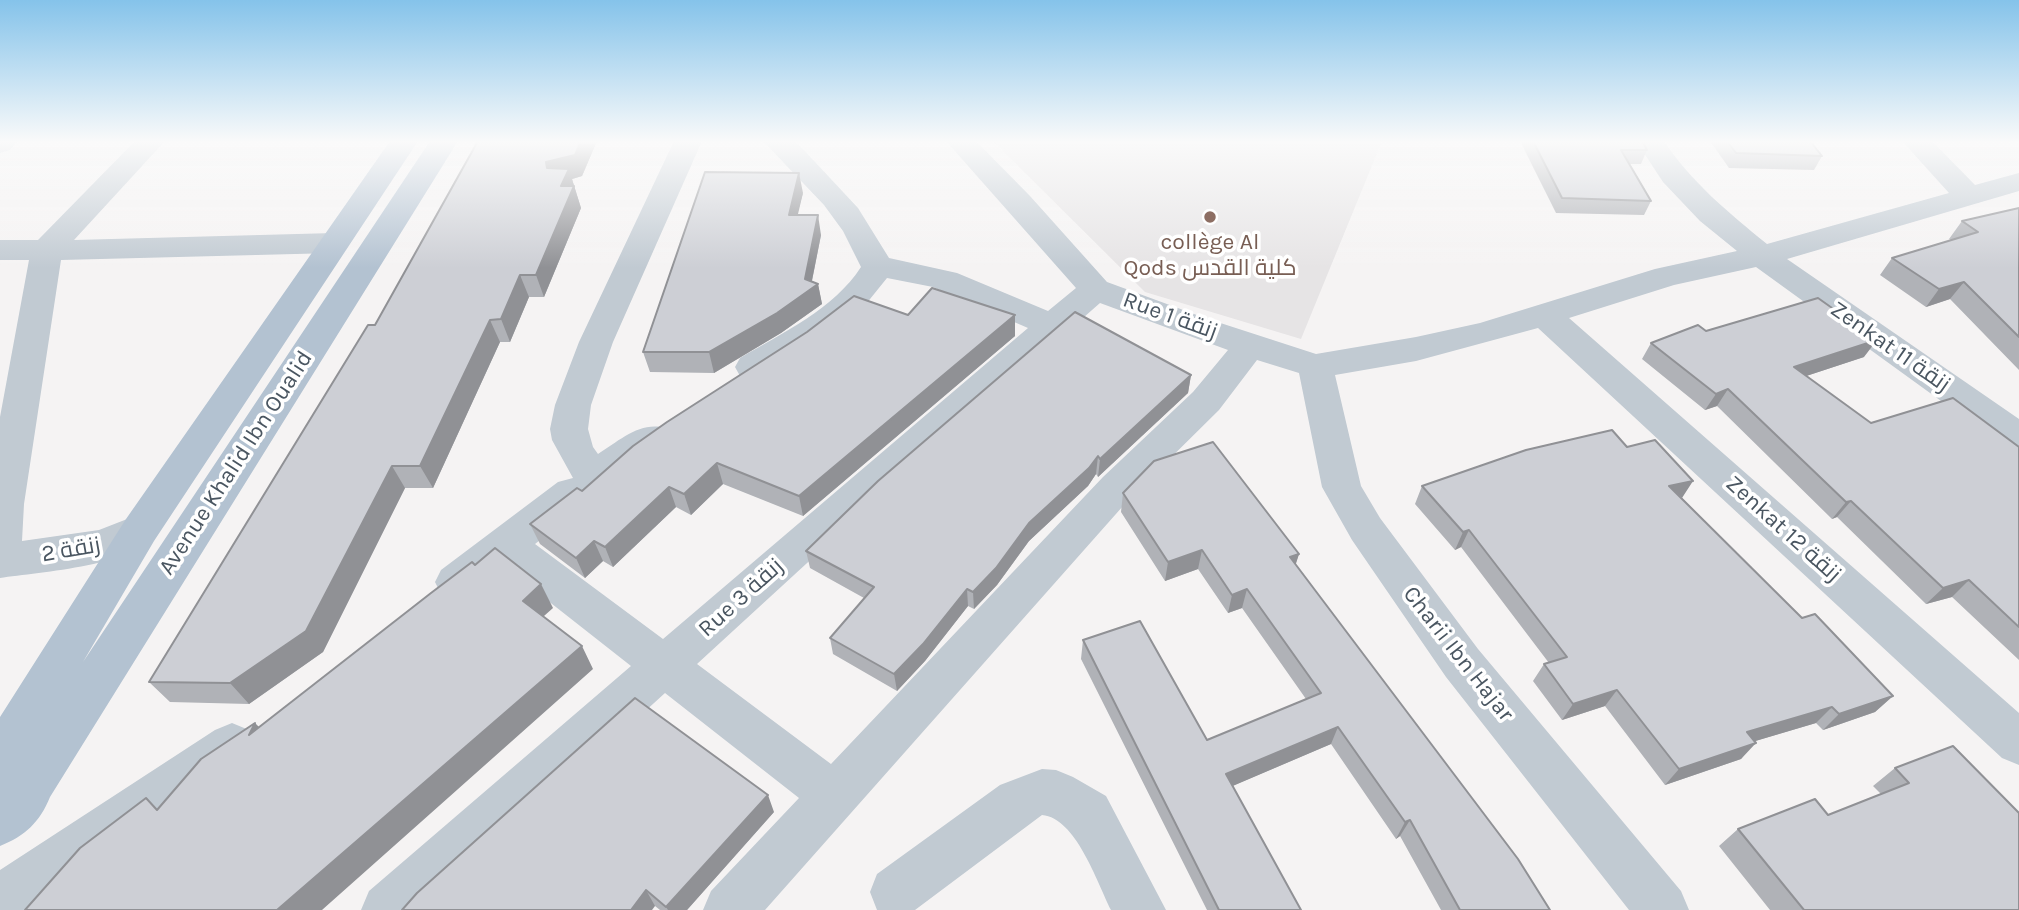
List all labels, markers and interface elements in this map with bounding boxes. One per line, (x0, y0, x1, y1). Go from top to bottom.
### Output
marker: collège Al Qods كلية القدس (1202, 209, 1218, 225)
place label: collège Al Qods كلية القدس (1123, 228, 1297, 282)
street label: Rue 1 زنقة (1119, 286, 1221, 346)
street label: Zenkat 11 زنقة (1825, 296, 1955, 398)
street label: Avenue Khalid Ibn Oualid (153, 346, 319, 580)
street label: Zenkat 12 زنقة (1720, 470, 1846, 588)
street label: زنقة 2 (40, 531, 102, 569)
street label: Rue 3 زنقة (693, 553, 789, 643)
street label: Charii Ibn Hajar (1397, 581, 1519, 727)

